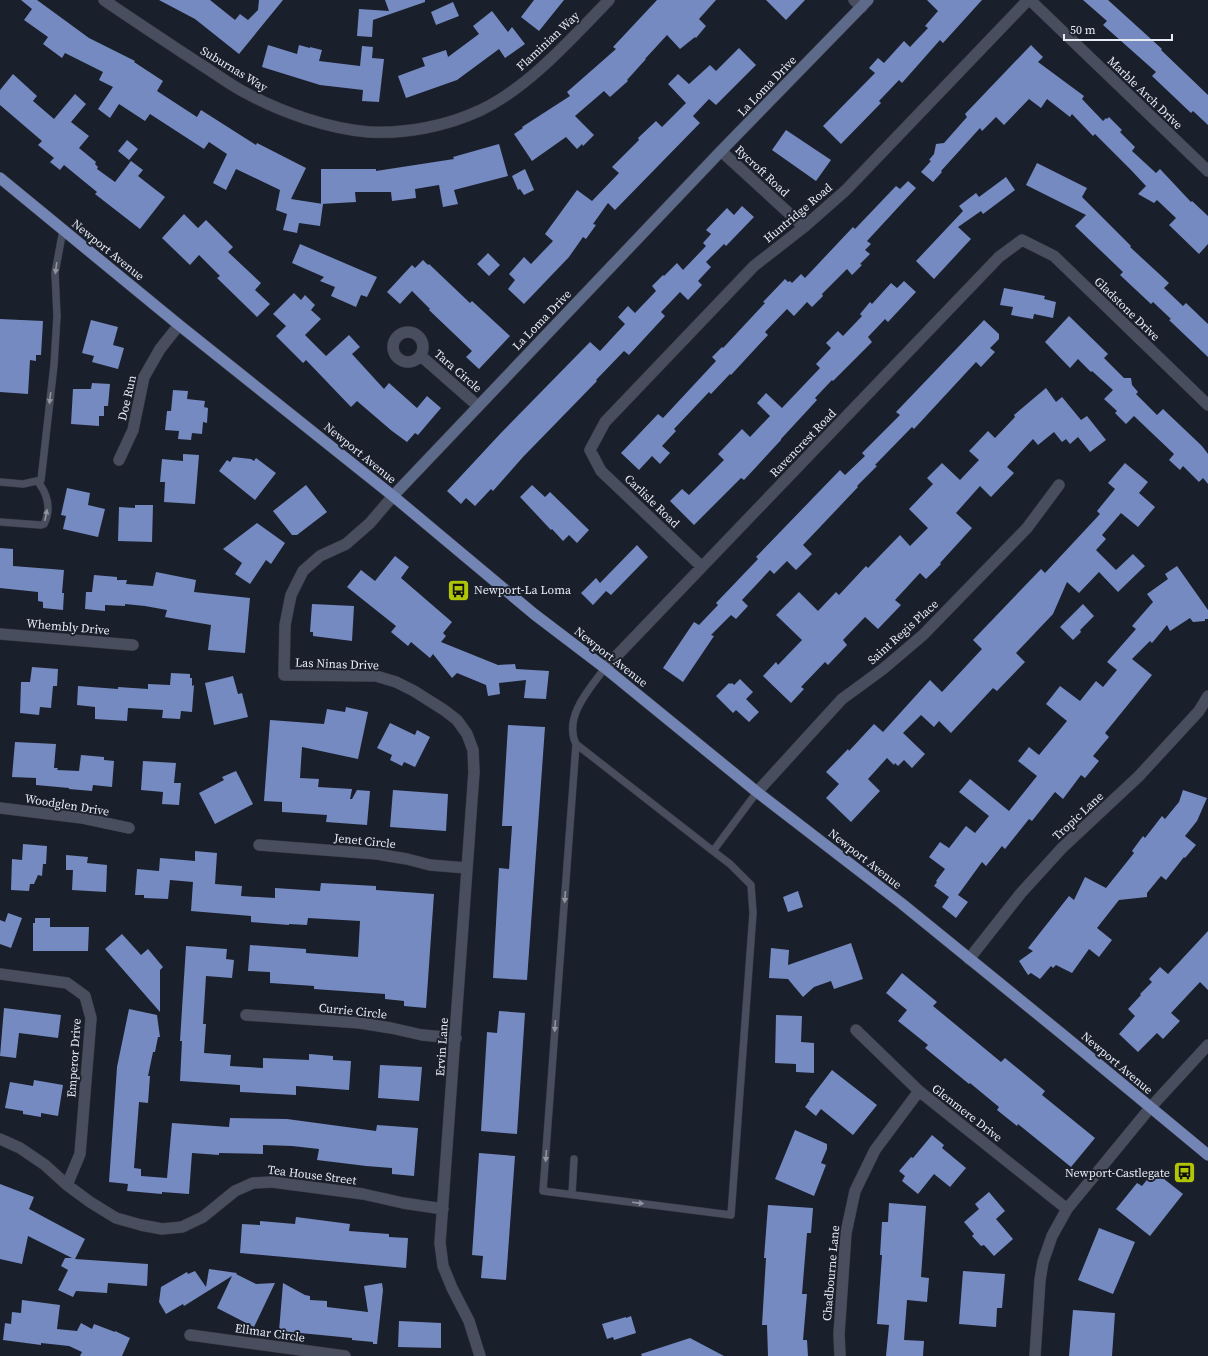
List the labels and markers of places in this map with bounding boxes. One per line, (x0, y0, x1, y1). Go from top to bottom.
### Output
bus stop icon: Newport-La Loma (446, 577, 472, 603)
place label: Newport-La Loma (474, 582, 572, 598)
bus stop icon: Newport-Castlegate (1172, 1160, 1198, 1186)
place label: Newport-Castlegate (1065, 1165, 1170, 1181)

